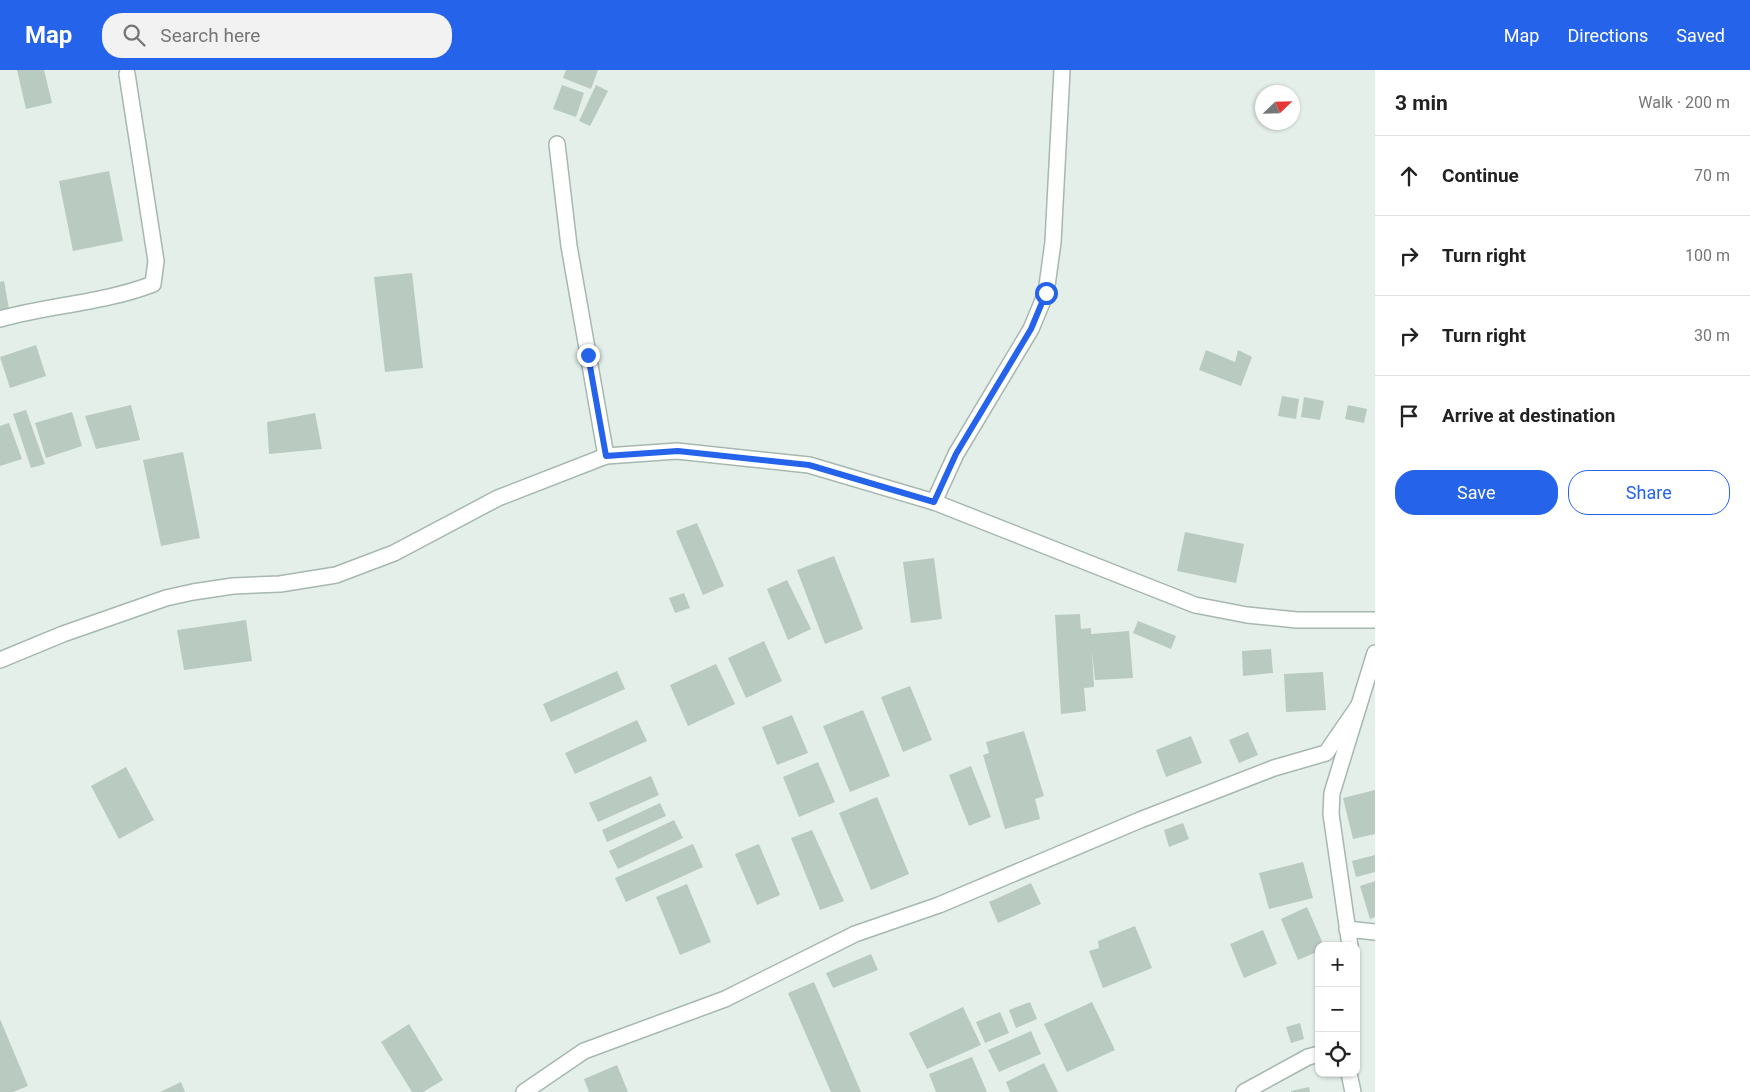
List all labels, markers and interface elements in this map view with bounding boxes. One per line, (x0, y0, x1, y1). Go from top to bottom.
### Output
search box (102, 13, 452, 58)
text: Map (25, 21, 72, 49)
icon: search (120, 21, 148, 49)
text: Search here (160, 24, 260, 47)
text: Map (1504, 25, 1539, 46)
text: Directions (1567, 25, 1648, 46)
text: Saved (1676, 25, 1725, 46)
north arrow (1255, 85, 1300, 130)
text: 3 min (1395, 91, 1448, 115)
text: Walk · 200 m (1638, 93, 1730, 112)
icon: ahead (1395, 162, 1423, 190)
text: Continue (1442, 164, 1519, 187)
text: 70 m (1694, 166, 1730, 185)
icon: right (1395, 242, 1423, 270)
text: Turn right (1442, 244, 1526, 267)
text: 100 m (1685, 246, 1730, 265)
route start (1035, 282, 1058, 305)
icon: right (1395, 322, 1423, 350)
text: Turn right (1442, 324, 1526, 347)
text: 30 m (1694, 326, 1730, 345)
route end (577, 344, 600, 367)
icon: arrive (1395, 402, 1423, 430)
text: Arrive at destination (1442, 404, 1615, 427)
button: Save (1395, 470, 1558, 515)
button: Share (1568, 470, 1730, 515)
map controls (1315, 942, 1360, 1077)
button: + (1315, 942, 1360, 987)
button: − (1315, 987, 1360, 1032)
button: locate (1315, 1032, 1360, 1077)

